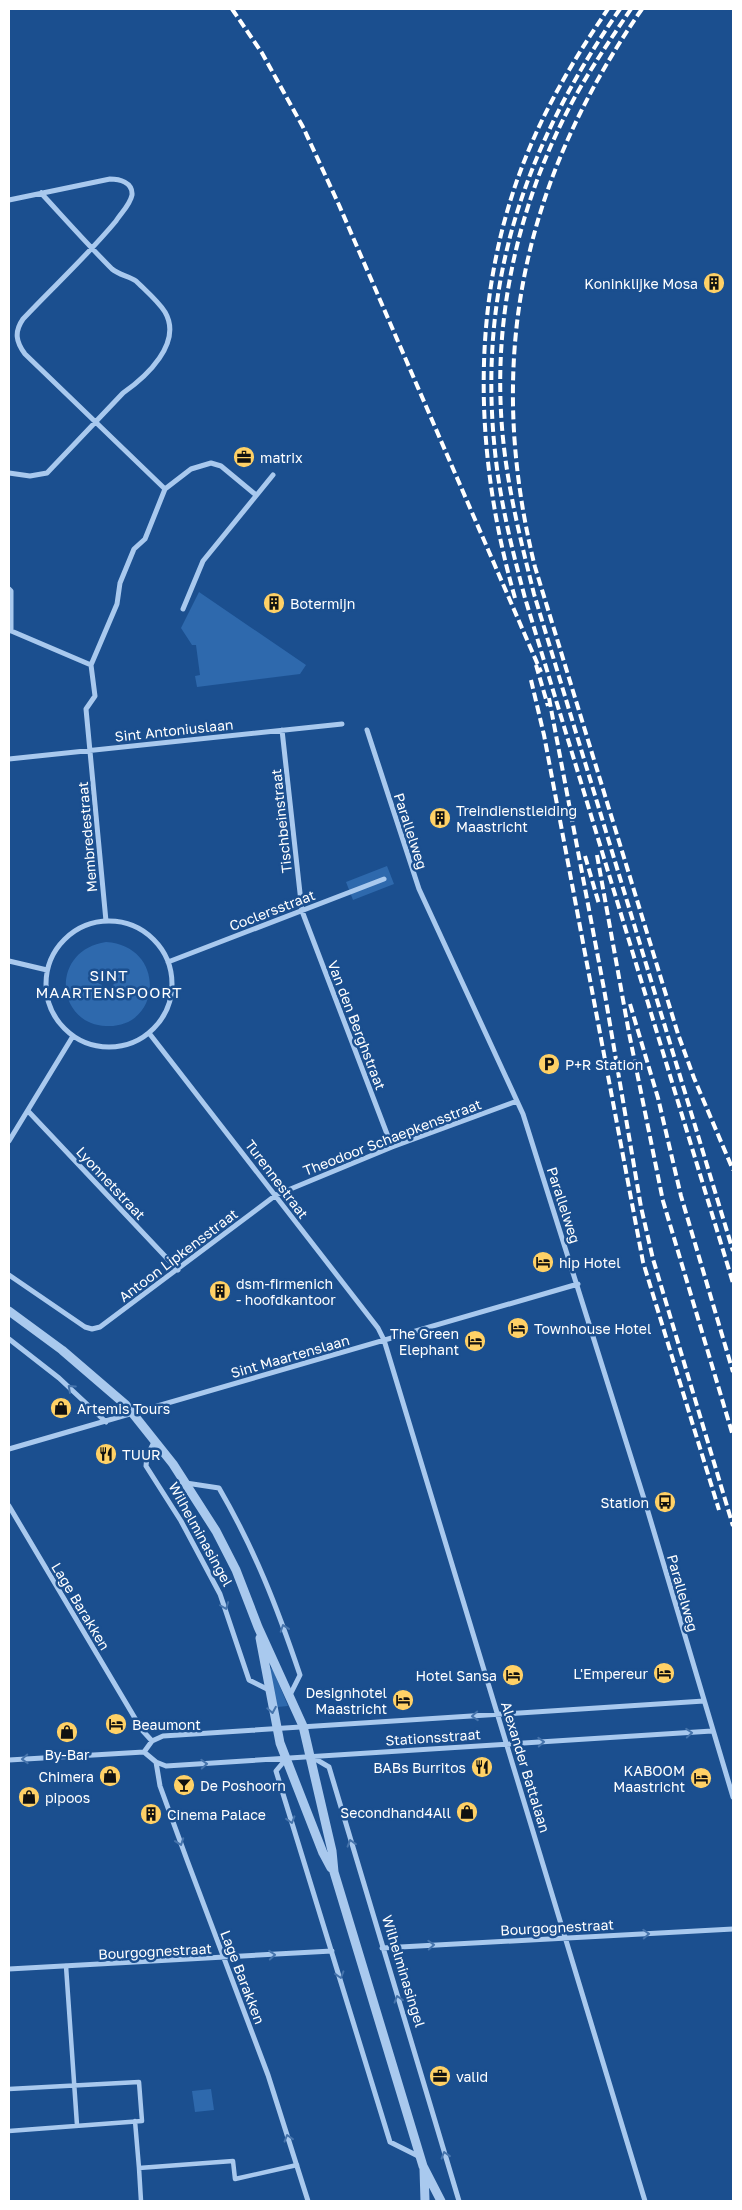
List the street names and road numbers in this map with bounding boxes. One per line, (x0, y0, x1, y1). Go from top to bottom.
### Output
street label: Sint Antoniuslaan (114, 715, 234, 745)
street label: Tischbeinstraat (267, 768, 295, 874)
street label: Membredestraat (74, 781, 100, 893)
street label: Parallelweg (391, 791, 431, 871)
street label: Coclersstraat (227, 886, 317, 934)
street label: Van den Berghstraat (325, 958, 389, 1092)
street label: Theodoor Schaepkensstraat (301, 1095, 483, 1179)
street label: Turennestraat (242, 1136, 312, 1222)
street label: Lyonnetstraat (73, 1143, 149, 1223)
street label: Parallelweg (544, 1165, 584, 1245)
street label: Antoon Lipkensstraat (115, 1205, 241, 1305)
street label: Sint Maartenslaan (229, 1331, 351, 1381)
street label: Wilhelminasingel (165, 1479, 237, 1589)
street label: Parallelweg (664, 1552, 702, 1634)
street label: Lage Barakken (48, 1559, 114, 1653)
street label: Alexander Battalaan (498, 1699, 554, 1835)
street label: Stationsstraat (385, 1725, 481, 1749)
street label: Wilhelminasingel (379, 1913, 429, 2029)
street label: Bourgognestraat (500, 1916, 614, 1938)
street label: Lage Barakken (217, 1928, 269, 2026)
street label: Bourgognestraat (98, 1940, 212, 1962)

